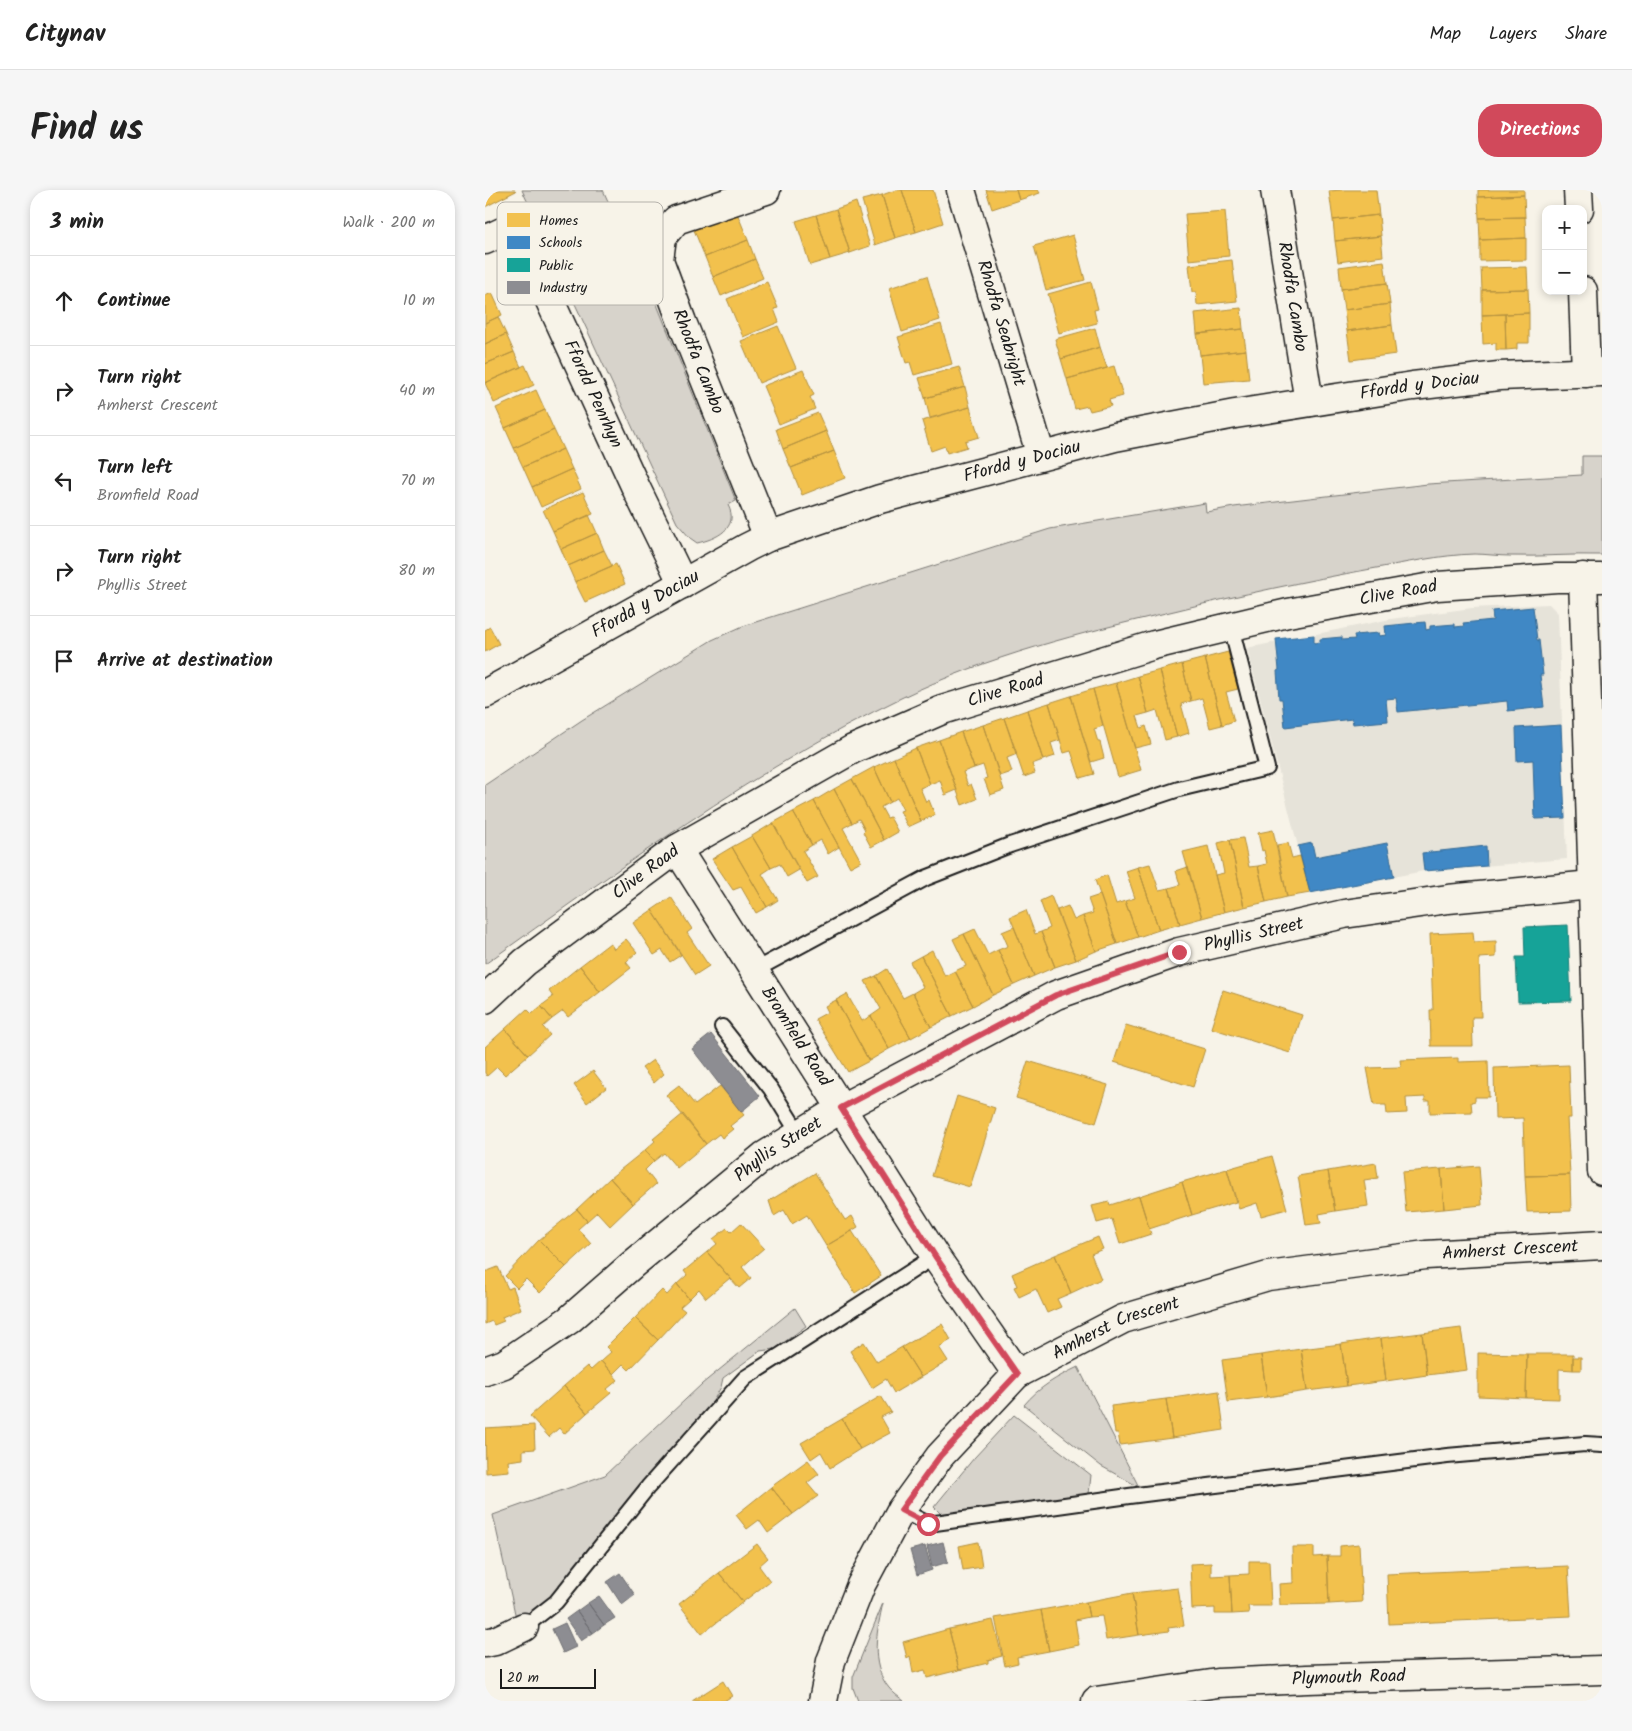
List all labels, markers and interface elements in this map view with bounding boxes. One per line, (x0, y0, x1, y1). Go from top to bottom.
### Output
text: Citynav (25, 15, 105, 54)
text: Map (1430, 20, 1461, 49)
text: Layers (1489, 20, 1537, 49)
text: Share (1565, 20, 1607, 49)
text: Find us (30, 102, 143, 158)
button: Directions (1478, 104, 1602, 157)
legend (497, 202, 663, 305)
map controls (1542, 205, 1587, 295)
button: + (1542, 205, 1587, 250)
text: 3 min (50, 206, 104, 239)
text: Walk · 200 m (342, 210, 435, 235)
text: Homes (539, 210, 578, 232)
text: Schools (539, 232, 582, 254)
street label: Rhodfa Cambo (1269, 240, 1315, 354)
button: − (1542, 250, 1587, 295)
text: Public (539, 255, 574, 277)
street label: Rhodfa Seabright (968, 256, 1034, 391)
text: Industry (539, 277, 588, 299)
text: Continue (97, 286, 170, 316)
icon: ahead (50, 287, 78, 315)
text: 10 m (403, 288, 435, 313)
street label: Rhodfa Cambo (664, 305, 732, 419)
street label: Ffordd Penrhyn (555, 335, 630, 453)
text: Turn right (97, 363, 182, 393)
street label: Ffordd y Dociau (1358, 364, 1481, 409)
icon: right (50, 377, 78, 405)
text: 40 m (399, 378, 435, 403)
text: Amherst Crescent (97, 393, 218, 418)
street label: Ffordd y Dociau (960, 432, 1084, 491)
text: Turn left (97, 453, 172, 483)
icon: left (50, 467, 78, 495)
text: 70 m (400, 468, 435, 493)
text: Bromfield Road (97, 483, 199, 508)
text: Turn right (97, 543, 182, 573)
icon: right (50, 557, 78, 585)
text: 80 m (398, 558, 435, 583)
street label: Ffordd y Dociau (586, 562, 706, 646)
street label: Clive Road (1357, 572, 1440, 614)
text: Phyllis Street (97, 573, 187, 598)
text: Arrive at destination (97, 646, 273, 676)
icon: arrive (50, 647, 78, 675)
street label: Clive Road (964, 665, 1048, 716)
street label: Clive Road (606, 837, 687, 907)
street label: Phyllis Street (1201, 909, 1307, 960)
route end (1168, 941, 1191, 964)
street label: Bromfield Road (753, 980, 839, 1093)
street label: Phyllis Street (727, 1108, 829, 1190)
street label: Amherst Crescent (1441, 1232, 1580, 1269)
street label: Amherst Crescent (1047, 1288, 1184, 1368)
route start (917, 1513, 940, 1536)
street label: Plymouth Road (1291, 1661, 1407, 1694)
scale bar (500, 1666, 596, 1689)
text: 20 m (507, 1667, 539, 1689)

